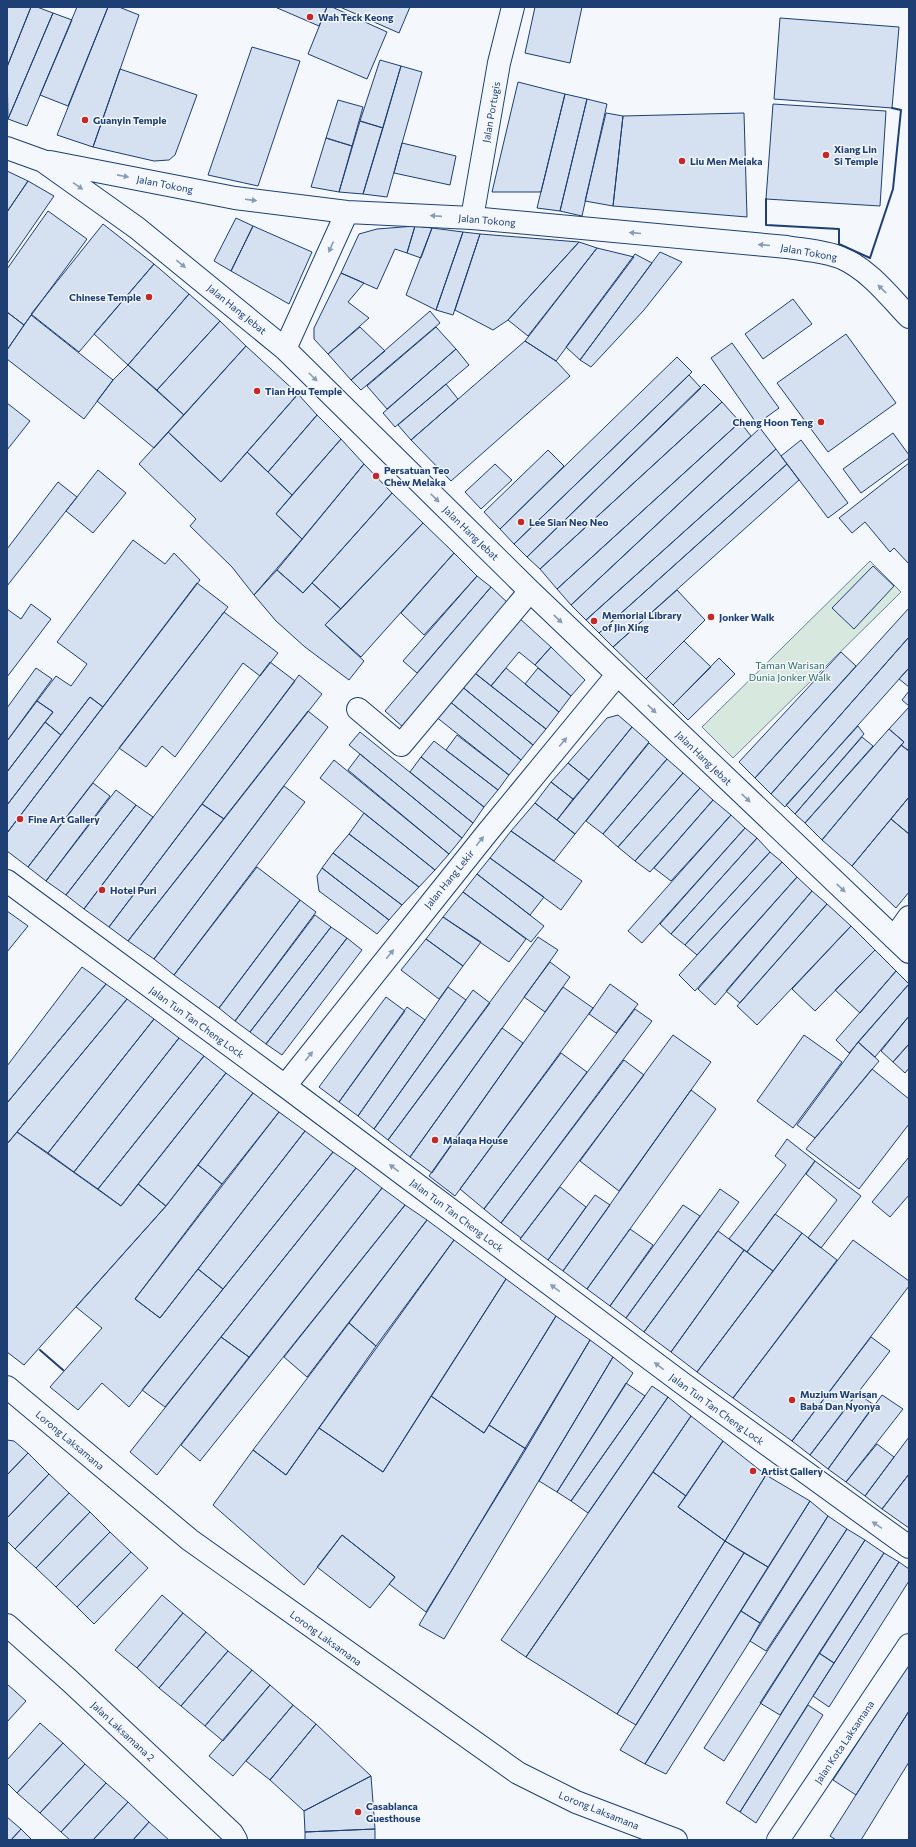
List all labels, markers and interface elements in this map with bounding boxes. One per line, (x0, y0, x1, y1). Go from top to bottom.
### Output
place label: Wah Teck Keong (318, 11, 394, 23)
marker: Wah Teck Keong (305, 12, 315, 22)
street label: Jalan Portugis (480, 80, 502, 144)
place label: Guanyin Temple (93, 114, 167, 126)
marker: Guanyin Temple (80, 115, 90, 125)
place label: Xiang Lin Si Temple (834, 143, 878, 167)
marker: Xiang Lin Si Temple (821, 150, 831, 160)
place label: Liu Men Melaka (690, 155, 763, 167)
marker: Liu Men Melaka (677, 156, 687, 166)
one-way arrow (117, 173, 129, 179)
street label: Jalan Tokong (136, 173, 195, 195)
one-way arrow (73, 182, 83, 190)
one-way arrow (245, 197, 257, 203)
one-way arrow (430, 212, 442, 219)
street label: Jalan Tokong (458, 212, 517, 229)
one-way arrow (629, 230, 641, 237)
street label: Jalan Tokong (780, 241, 839, 263)
one-way arrow (327, 242, 333, 254)
one-way arrow (758, 242, 770, 249)
one-way arrow (176, 260, 187, 269)
street label: Jalan Hang Jebat (205, 281, 269, 337)
one-way arrow (877, 284, 887, 294)
place label: Chinese Temple (69, 291, 141, 303)
marker: Chinese Temple (144, 292, 154, 302)
one-way arrow (308, 372, 318, 382)
place label: Tian Hou Temple (265, 385, 342, 397)
marker: Tian Hou Temple (252, 386, 262, 396)
place label: Cheng Hoon Teng (733, 416, 814, 428)
marker: Cheng Hoon Teng (816, 417, 826, 427)
place label: Persatuan Teo Chew Melaka (384, 464, 449, 488)
marker: Persatuan Teo Chew Melaka (371, 471, 381, 481)
one-way arrow (430, 493, 440, 503)
street label: Jalan Hang Jebat (441, 503, 501, 563)
place label: Lee Sian Neo Neo (529, 516, 608, 528)
marker: Lee Sian Neo Neo (516, 517, 526, 527)
place label: Memorial Library of Jin Xing (602, 609, 682, 633)
place label: Jonker Walk (719, 611, 775, 623)
marker: Jonker Walk (706, 612, 716, 622)
one-way arrow (553, 614, 563, 623)
marker: Memorial Library of Jin Xing (589, 616, 599, 626)
park label: Taman Warisan Dunia Jonker Walk (749, 659, 832, 683)
one-way arrow (647, 704, 657, 713)
street label: Jalan Hang Jebat (674, 728, 734, 788)
one-way arrow (559, 736, 568, 747)
one-way arrow (742, 793, 751, 802)
place label: Fine Art Gallery (28, 813, 100, 825)
marker: Fine Art Gallery (15, 814, 25, 824)
one-way arrow (476, 836, 484, 847)
street label: Jalan Hang Lekir (422, 847, 476, 911)
one-way arrow (836, 883, 846, 892)
place label: Hotel Puri (110, 884, 157, 896)
marker: Hotel Puri (97, 885, 107, 895)
one-way arrow (385, 948, 394, 959)
street label: Jalan Tun Tan Cheng Lock (147, 984, 247, 1061)
one-way arrow (305, 1050, 314, 1061)
place label: Malaqa House (443, 1134, 508, 1146)
marker: Malaqa House (430, 1135, 440, 1145)
one-way arrow (389, 1164, 400, 1172)
street label: Jalan Tun Tan Cheng Lock (408, 1176, 506, 1254)
one-way arrow (549, 1284, 560, 1292)
one-way arrow (653, 1362, 664, 1370)
street label: Jalan Tun Tan Cheng Lock (667, 1371, 767, 1448)
place label: Muzium Warisan Baba Dan Nyonya (800, 1388, 880, 1412)
marker: Muzium Warisan Baba Dan Nyonya (787, 1395, 797, 1405)
street label: Lorong Laksamana (33, 1408, 107, 1472)
place label: Artist Gallery (761, 1465, 823, 1477)
marker: Artist Gallery (748, 1466, 758, 1476)
one-way arrow (872, 1521, 882, 1529)
street label: Lorong Laksamana (288, 1608, 364, 1668)
street label: Jalan Kota Laksamana (812, 1698, 876, 1786)
street label: Jalan Laksamana 2 (89, 1699, 157, 1764)
street label: Lorong Laksamana (557, 1788, 641, 1832)
place label: Casablanca Guesthouse (366, 1800, 420, 1824)
marker: Casablanca Guesthouse (353, 1807, 363, 1817)

